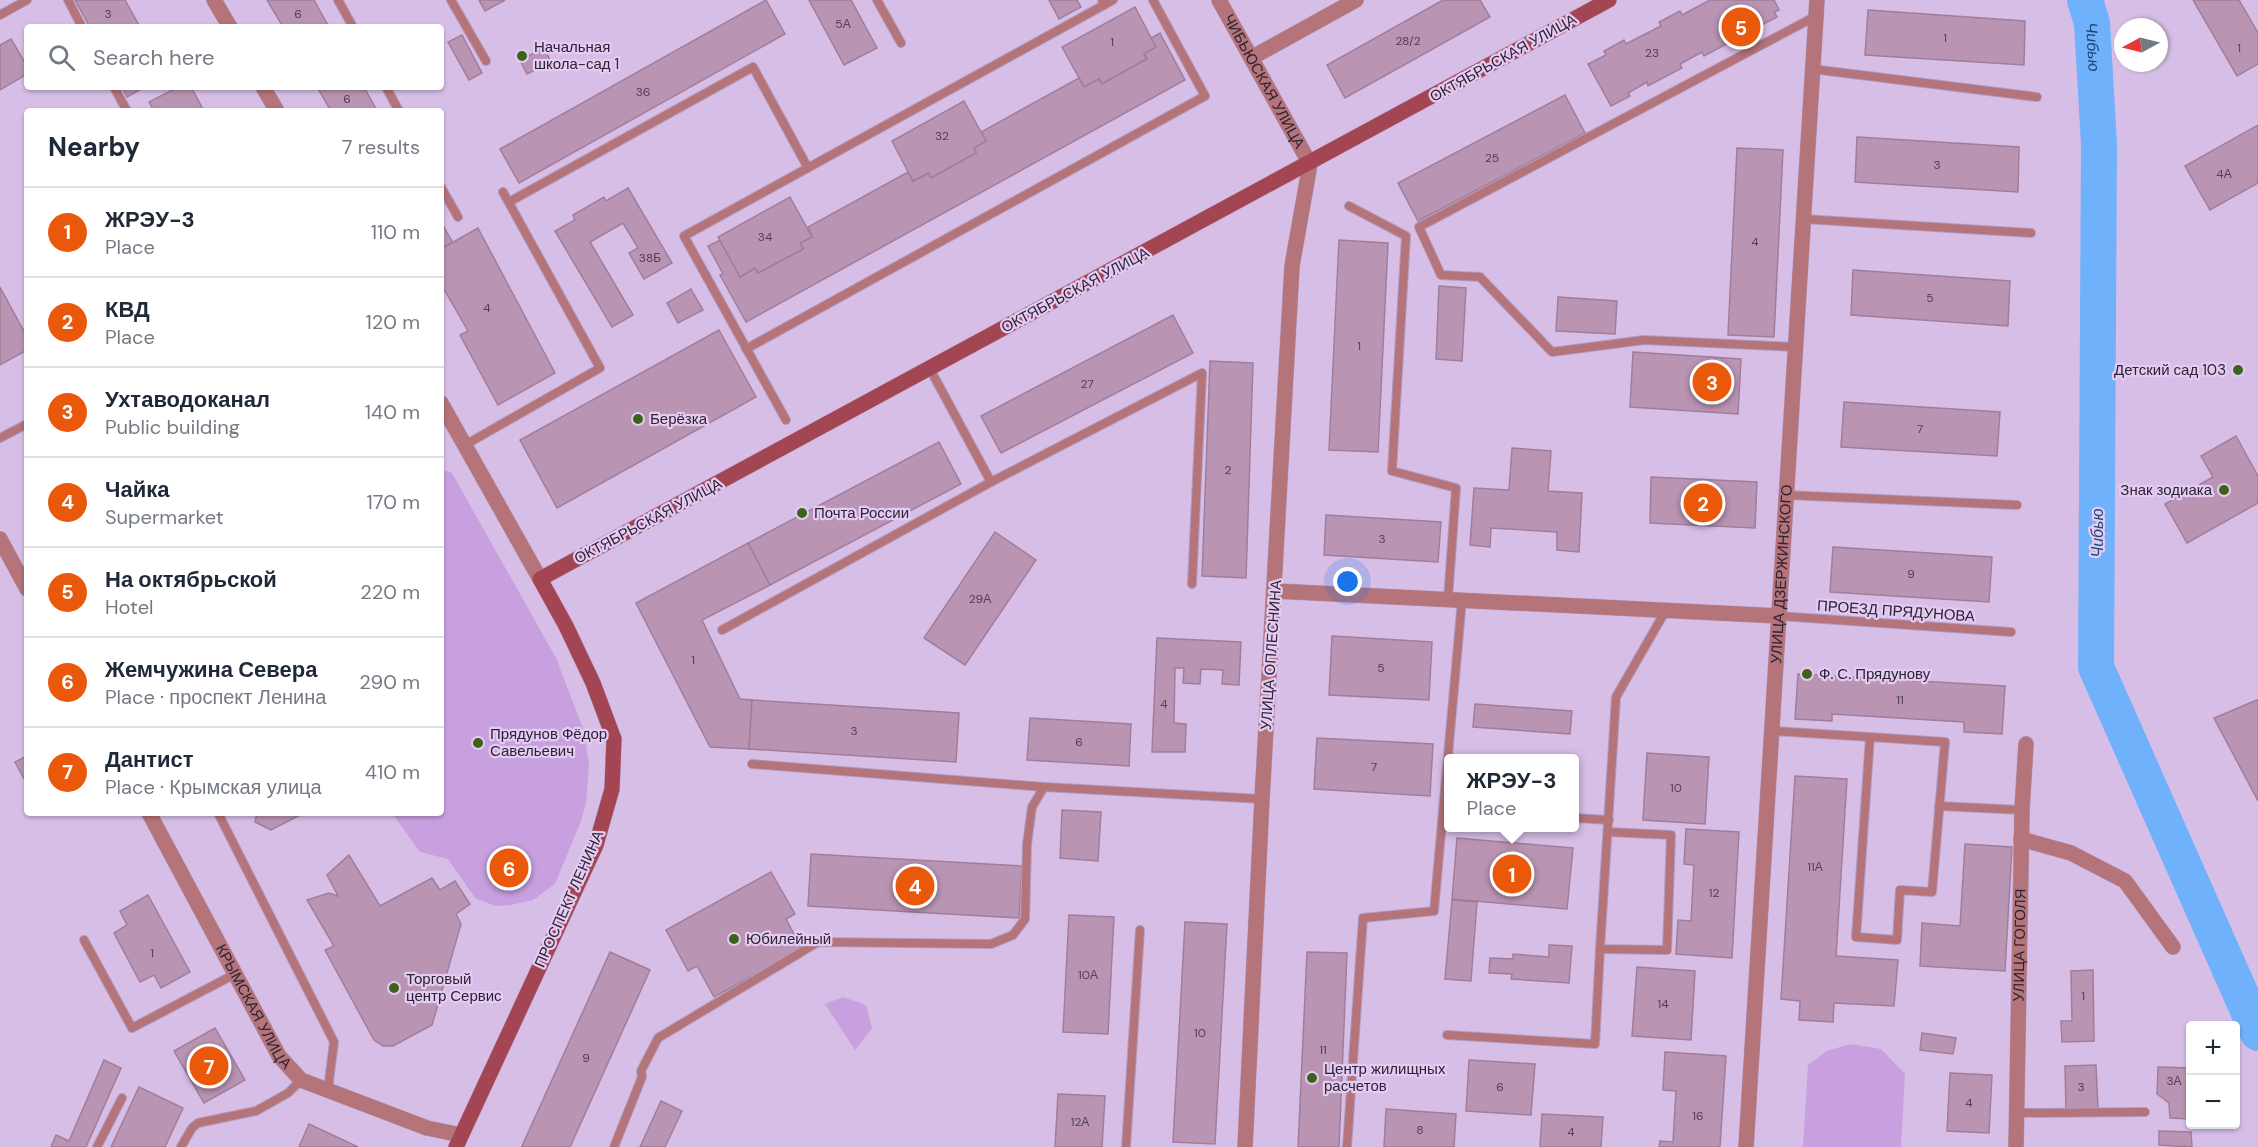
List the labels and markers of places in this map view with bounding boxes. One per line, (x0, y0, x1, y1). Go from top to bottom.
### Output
pin: 5 (1722, 4, 1760, 50)
place label: Начальная школа-сад 1 (534, 37, 619, 74)
marker: Начальная школа-сад 1 (515, 49, 529, 63)
pin: 3 (1692, 360, 1732, 404)
place label: Детский сад 103 (2114, 360, 2226, 380)
marker: Детский сад 103 (2231, 363, 2245, 377)
place label: Берёзка (650, 409, 708, 429)
marker: Берёзка (631, 412, 645, 426)
pin: 2 (1684, 480, 1722, 526)
place label: Знак зодиака (2120, 480, 2213, 500)
marker: Знак зодиака (2217, 483, 2231, 497)
place label: Почта России (814, 503, 909, 523)
marker: Почта России (795, 506, 809, 520)
place label: Ф. С. Прядунову (1819, 664, 1931, 684)
marker: Ф. С. Прядунову (1800, 667, 1814, 681)
place label: Прядунов Фёдор Савельевич (490, 724, 607, 761)
marker: Прядунов Фёдор Савельевич (471, 736, 485, 750)
pin: 6 (490, 846, 528, 890)
pin: 1 (1492, 852, 1532, 896)
pin: 4 (896, 864, 934, 908)
place label: Юбилейный (746, 929, 831, 949)
marker: Юбилейный (727, 932, 741, 946)
place label: Торговый центр Сервис (406, 969, 502, 1006)
marker: Торговый центр Сервис (387, 981, 401, 995)
pin: 7 (190, 1044, 228, 1088)
place label: Центр жилищных расчетов (1324, 1059, 1446, 1096)
marker: Центр жилищных расчетов (1305, 1071, 1319, 1085)

